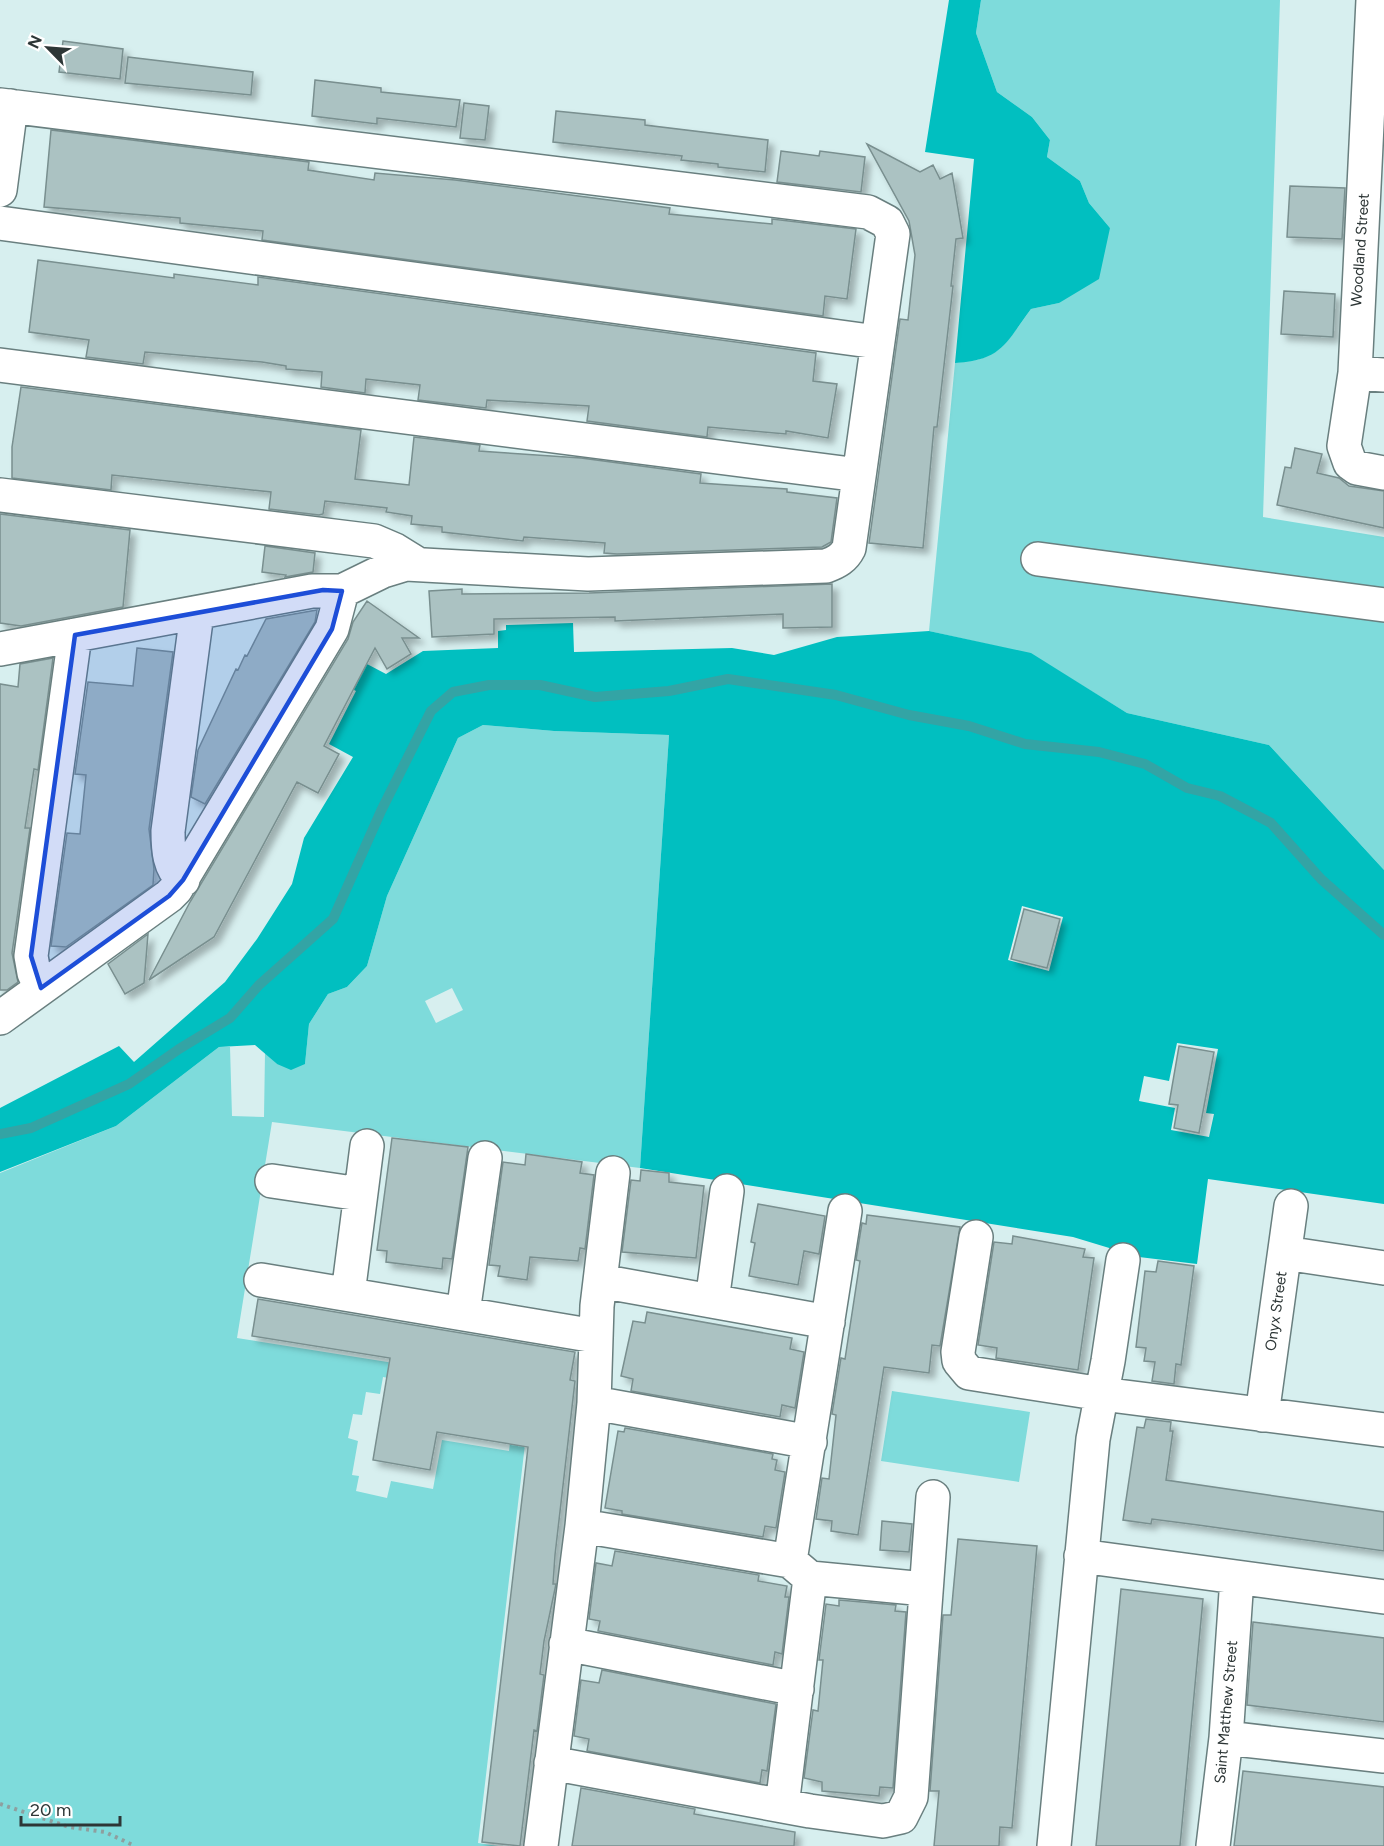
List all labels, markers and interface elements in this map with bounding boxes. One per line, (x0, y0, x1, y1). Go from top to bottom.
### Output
north arrow (18, 18, 78, 78)
text: N (24, 32, 46, 51)
street label: Woodland Street (1347, 192, 1373, 307)
street label: Onyx Street (1261, 1270, 1291, 1352)
street label: Saint Matthew Street (1211, 1639, 1241, 1784)
scale bar (21, 1789, 120, 1827)
text: 20 m (30, 1799, 71, 1821)

